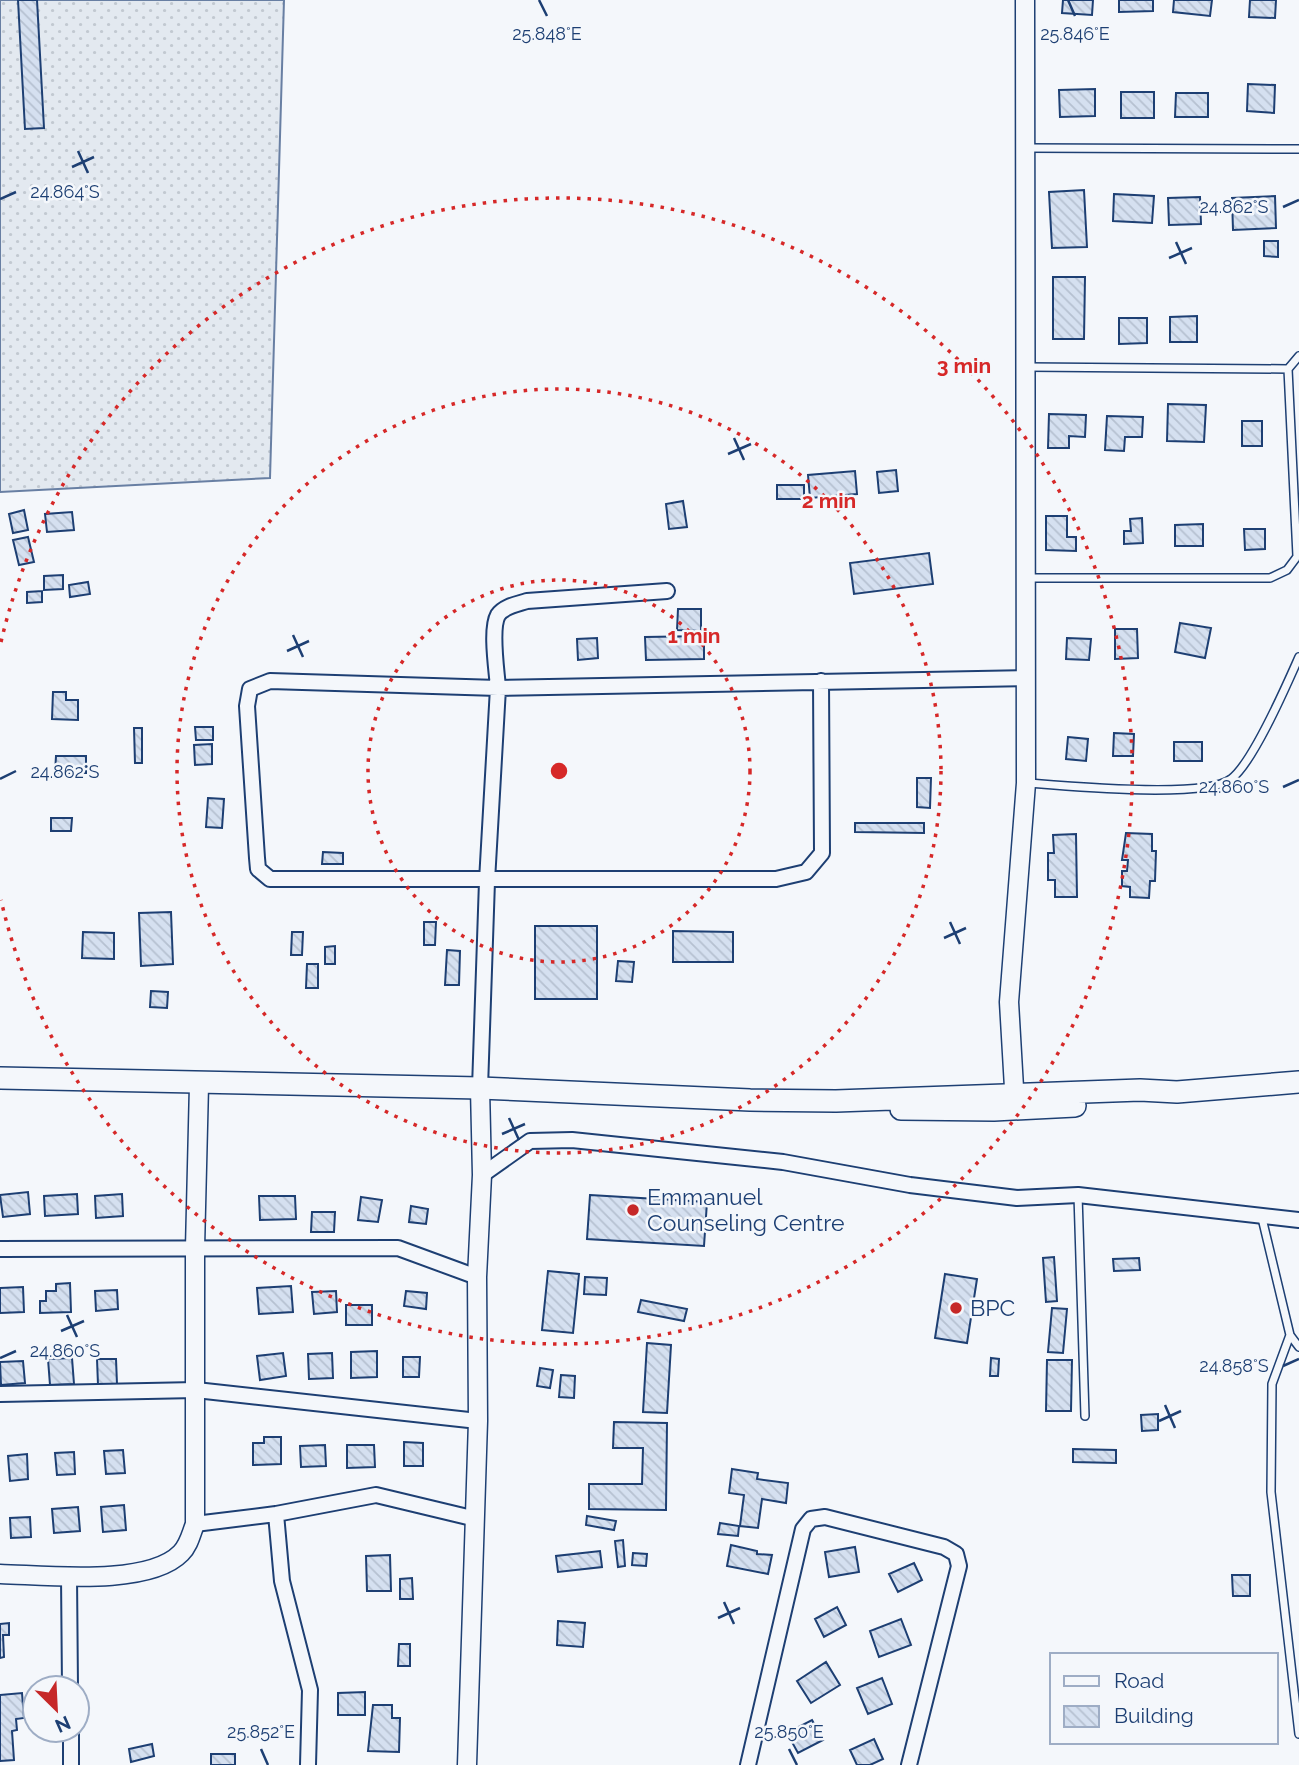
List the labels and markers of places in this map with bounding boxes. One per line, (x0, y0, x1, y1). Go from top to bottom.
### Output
centre of rings (547, 759, 571, 783)
place label: Emmanuel Counseling Centre (647, 1183, 844, 1236)
marker: Emmanuel Counseling Centre (625, 1202, 641, 1218)
place label: BPC (970, 1294, 1016, 1321)
marker: BPC (948, 1300, 964, 1316)

